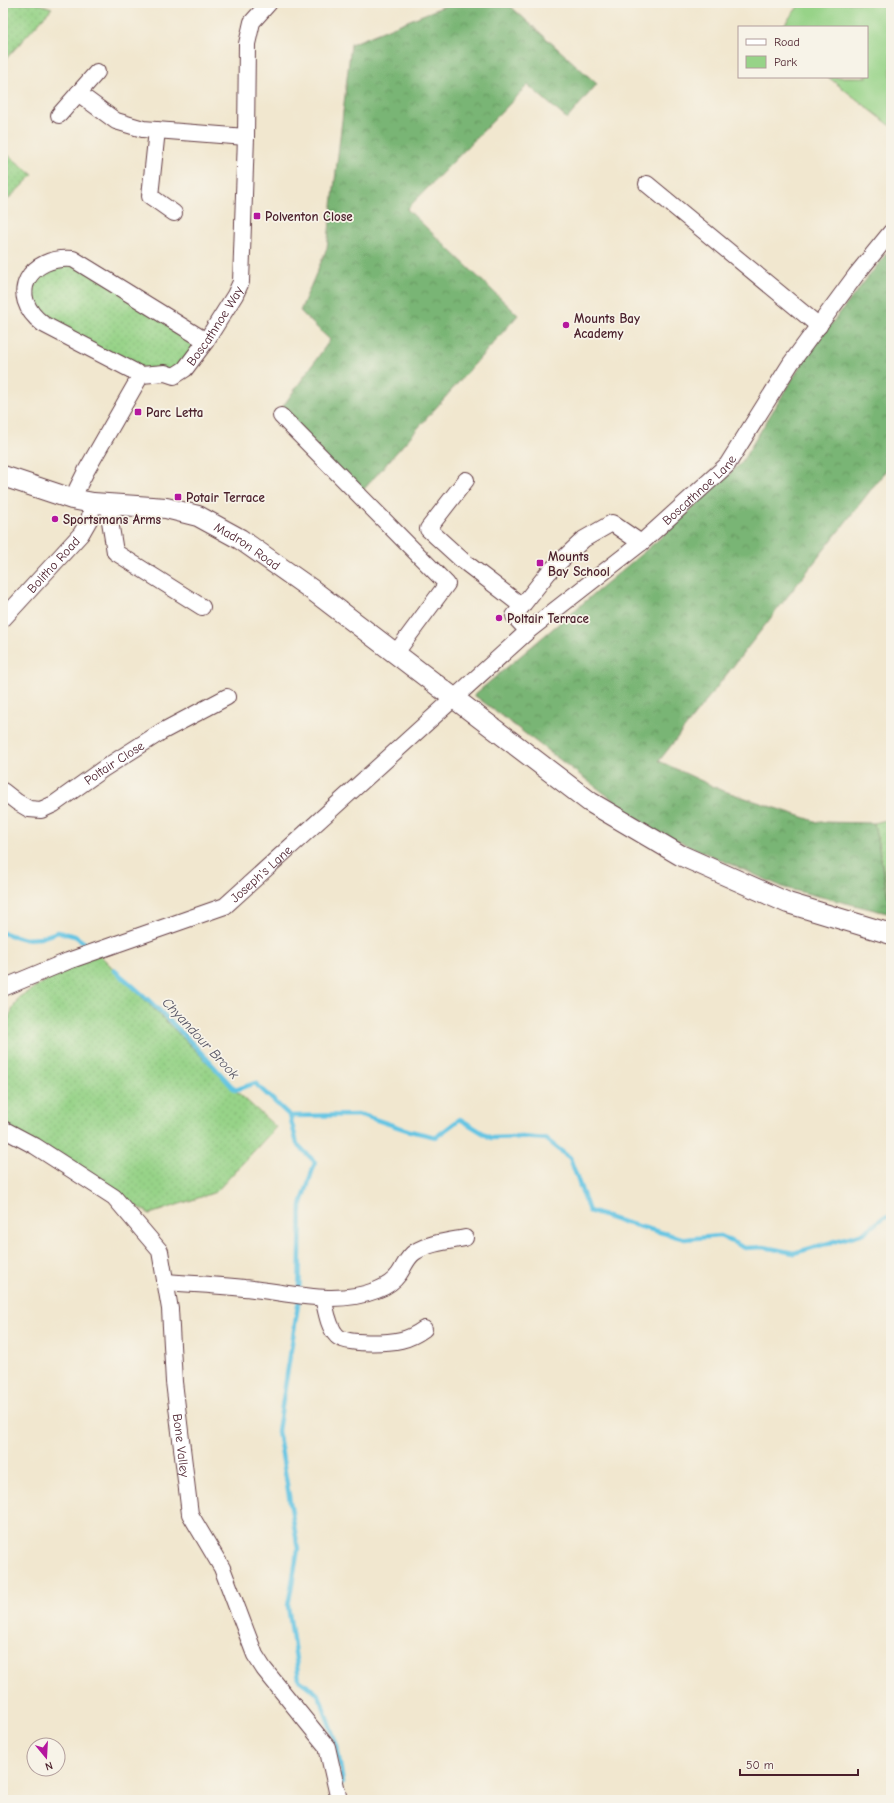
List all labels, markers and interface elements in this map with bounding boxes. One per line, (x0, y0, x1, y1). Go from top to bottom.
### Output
legend (738, 26, 868, 78)
text: Road (774, 35, 800, 49)
text: Park (774, 55, 797, 69)
place label: Polventon Close (265, 209, 353, 224)
marker: Polventon Close (252, 211, 262, 221)
street label: Boscathnoe Way (183, 284, 246, 369)
place label: Mounts Bay Academy (574, 311, 640, 341)
marker: Mounts Bay Academy (561, 320, 571, 330)
place label: Parc Letta (146, 405, 203, 420)
marker: Parc Letta (133, 407, 143, 417)
street label: Boscathnoe Lane (659, 452, 740, 528)
place label: Potair Terrace (186, 490, 265, 505)
marker: Potair Terrace (173, 492, 183, 502)
place label: Sportsmans Arms (63, 512, 162, 527)
marker: Sportsmans Arms (50, 514, 60, 524)
street label: Madron Road (211, 519, 283, 573)
street label: Bolitho Road (24, 534, 83, 596)
place label: Mounts Bay School (548, 549, 610, 579)
marker: Mounts Bay School (535, 558, 545, 568)
place label: Poltair Terrace (507, 611, 590, 626)
marker: Poltair Terrace (494, 613, 504, 623)
street label: Poltair Close (81, 738, 147, 788)
street label: Joseph's Lane (227, 842, 295, 906)
water label: Chyandour Brook (159, 994, 243, 1083)
street label: Bone Valley (170, 1413, 193, 1478)
north arrow (26, 1737, 66, 1777)
scale bar (740, 1751, 858, 1777)
text: 50 m (746, 1758, 774, 1772)
text: N (44, 1759, 54, 1773)

